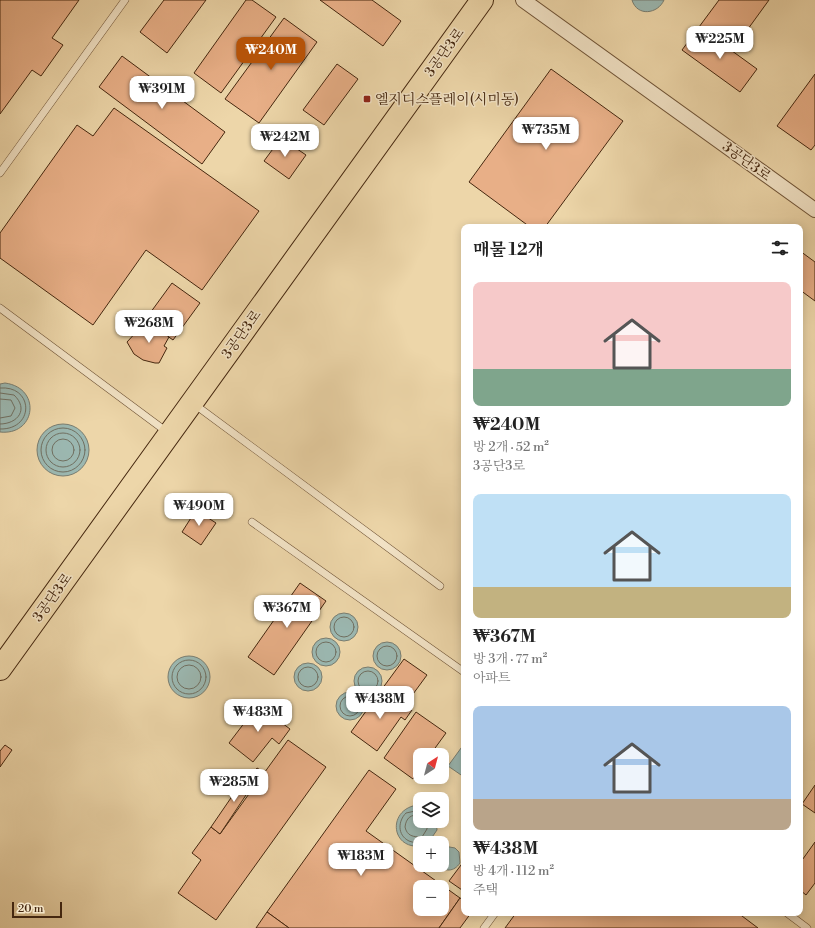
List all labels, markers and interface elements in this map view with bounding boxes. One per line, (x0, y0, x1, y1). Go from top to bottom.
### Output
street label: 3공단3로 (421, 24, 469, 81)
pin: ₩225M (692, 26, 748, 60)
text: ₩225M (695, 31, 745, 47)
pin: ₩240M (243, 37, 299, 71)
text: ₩240M (245, 42, 297, 58)
pin: ₩391M (134, 76, 190, 110)
text: ₩391M (139, 81, 185, 97)
place label: 엘지디스플레이(시미동) (375, 91, 519, 109)
marker: 엘지디스플레이(시미동) (362, 94, 372, 104)
pin: ₩735M (518, 117, 574, 151)
text: ₩735M (522, 122, 570, 138)
pin: ₩242M (257, 124, 313, 158)
text: ₩242M (260, 129, 310, 145)
street label: 3공단3로 (718, 138, 775, 186)
icon: filters (769, 237, 791, 259)
text: 매물 12개 (473, 239, 544, 261)
street label: 3공단3로 (218, 306, 266, 363)
icon: home (596, 308, 668, 380)
pin: ₩268M (121, 310, 177, 344)
text: ₩268M (124, 315, 174, 331)
text: ₩240M (473, 414, 540, 436)
text: 방 2개 · 52 m² (473, 439, 549, 455)
text: 3공단3로 (473, 458, 525, 474)
pin: ₩490M (171, 493, 227, 527)
text: ₩490M (173, 498, 225, 514)
icon: home (596, 520, 668, 592)
street label: 3공단3로 (29, 569, 77, 626)
pin: ₩367M (259, 595, 315, 629)
text: ₩367M (263, 600, 311, 616)
text: ₩367M (473, 626, 536, 648)
text: 방 3개 · 77 m² (473, 651, 547, 667)
text: 아파트 (473, 670, 511, 686)
pin: ₩438M (352, 686, 408, 720)
text: ₩438M (355, 691, 405, 707)
pin: ₩483M (230, 699, 286, 733)
text: ₩483M (233, 704, 283, 720)
icon: home (596, 732, 668, 804)
north arrow (413, 748, 449, 784)
map controls (413, 748, 449, 916)
pin: ₩285M (206, 769, 262, 803)
text: ₩285M (209, 774, 259, 790)
button: layers (413, 792, 449, 828)
button: + (413, 836, 449, 872)
text: ₩438M (473, 838, 538, 860)
pin: ₩183M (333, 843, 389, 877)
text: ₩183M (337, 848, 385, 864)
text: 방 4개 · 112 m² (473, 863, 554, 879)
button: − (413, 880, 449, 916)
text: 주택 (473, 882, 498, 898)
scale bar (12, 900, 62, 919)
text: 20 m (18, 902, 43, 916)

